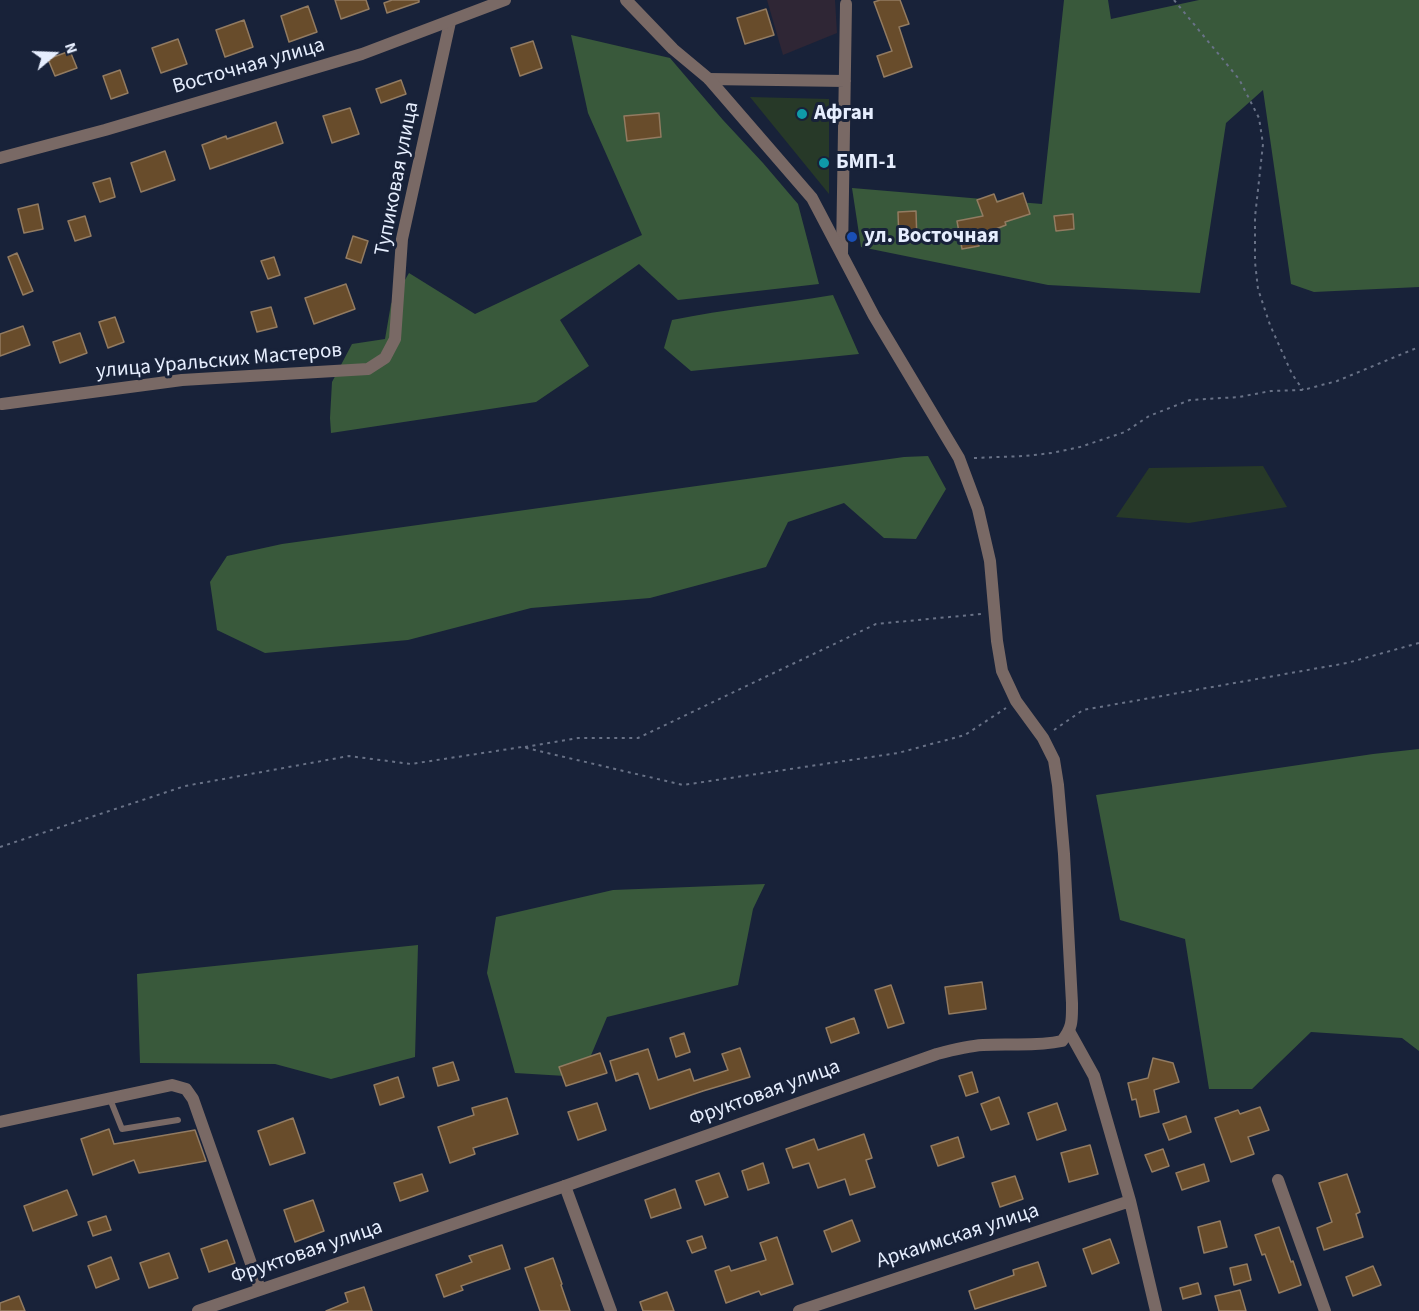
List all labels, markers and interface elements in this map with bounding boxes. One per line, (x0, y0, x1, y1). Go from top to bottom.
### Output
north arrow (24, 24, 84, 84)
street label: Восточная улица (170, 33, 328, 101)
text: N (59, 40, 83, 57)
street label: Тупиковая улица (371, 100, 425, 258)
place label: Афган (814, 101, 874, 127)
marker: Афган (795, 107, 809, 121)
place label: БМП-1 (836, 150, 897, 176)
marker: БМП-1 (817, 156, 831, 170)
place label: ул. Восточная (864, 224, 999, 250)
marker: ул. Восточная (845, 230, 859, 244)
street label: улица Уральских Мастеров (95, 339, 343, 385)
street label: Фруктовая улица (686, 1055, 844, 1133)
street label: Аркаимская улица (874, 1199, 1042, 1275)
street label: Фруктовая улица (228, 1215, 386, 1291)

